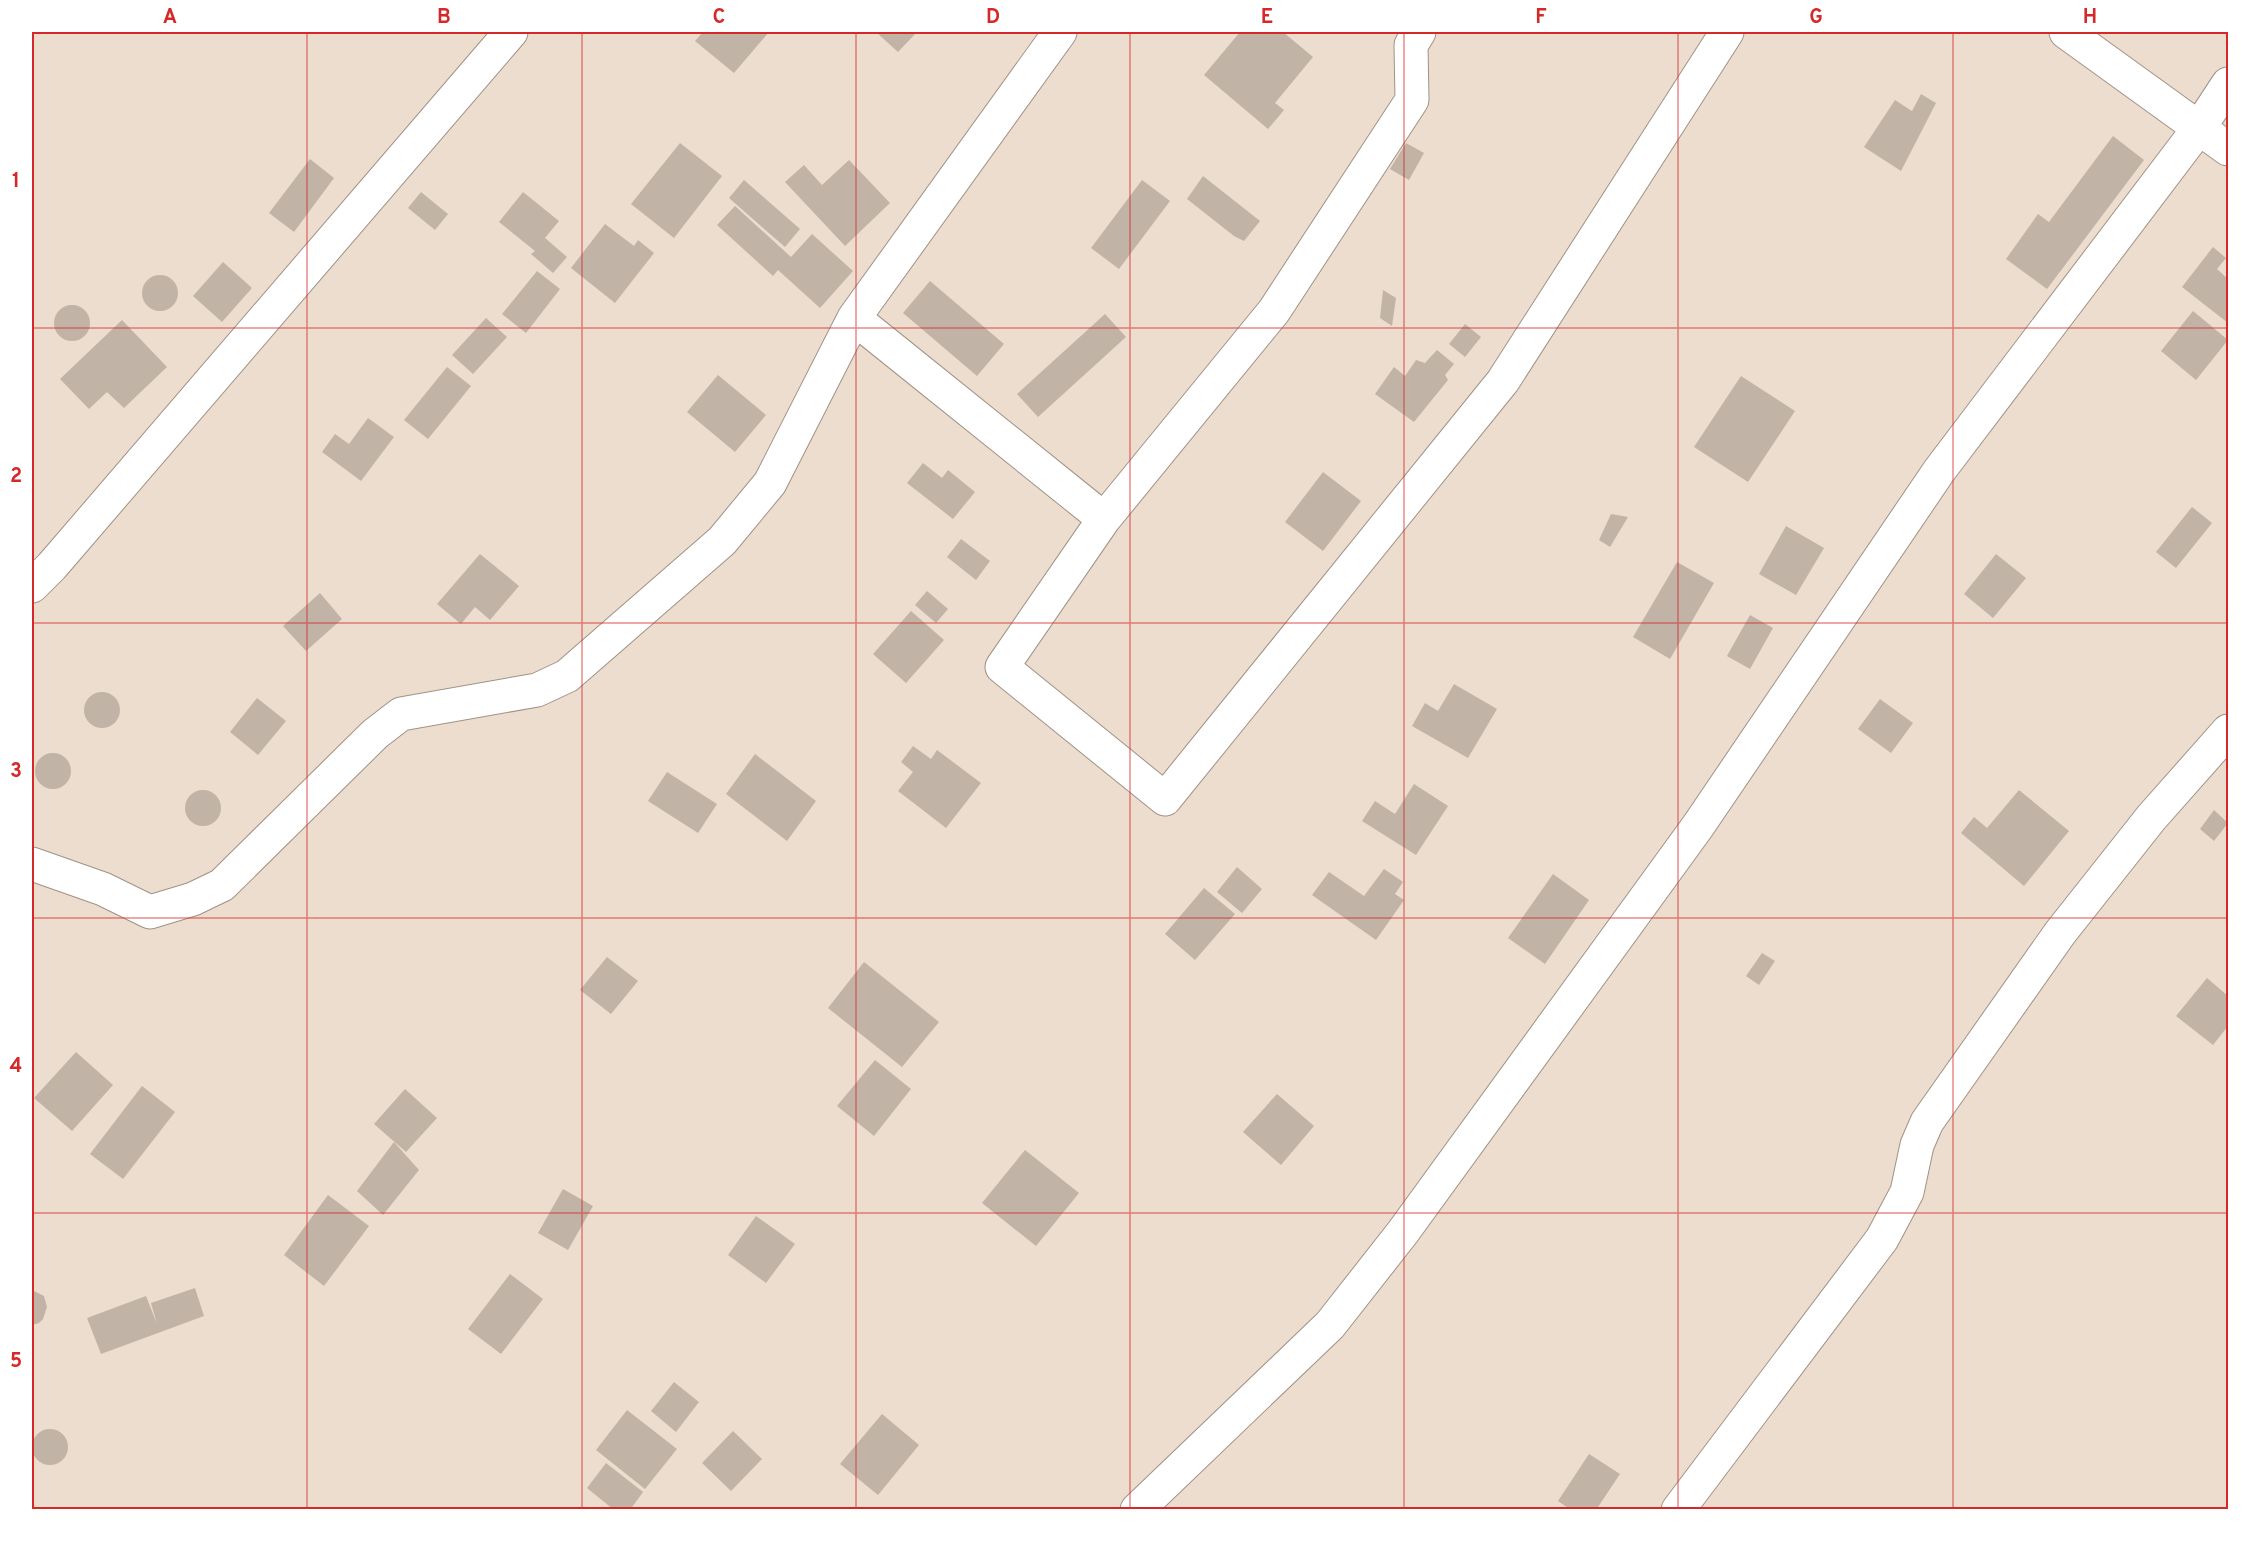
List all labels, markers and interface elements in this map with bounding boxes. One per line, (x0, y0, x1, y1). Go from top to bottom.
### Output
text: A (163, 5, 177, 31)
text: B (437, 5, 451, 31)
text: C (713, 5, 725, 31)
text: D (986, 5, 1000, 31)
text: E (1261, 5, 1273, 31)
text: F (1535, 5, 1547, 31)
text: G (1809, 5, 1823, 31)
text: H (2083, 5, 2097, 31)
text: 1 (12, 169, 20, 195)
text: 2 (10, 464, 22, 490)
text: 3 (10, 759, 22, 785)
text: 4 (10, 1054, 22, 1080)
text: 5 (10, 1349, 22, 1375)

